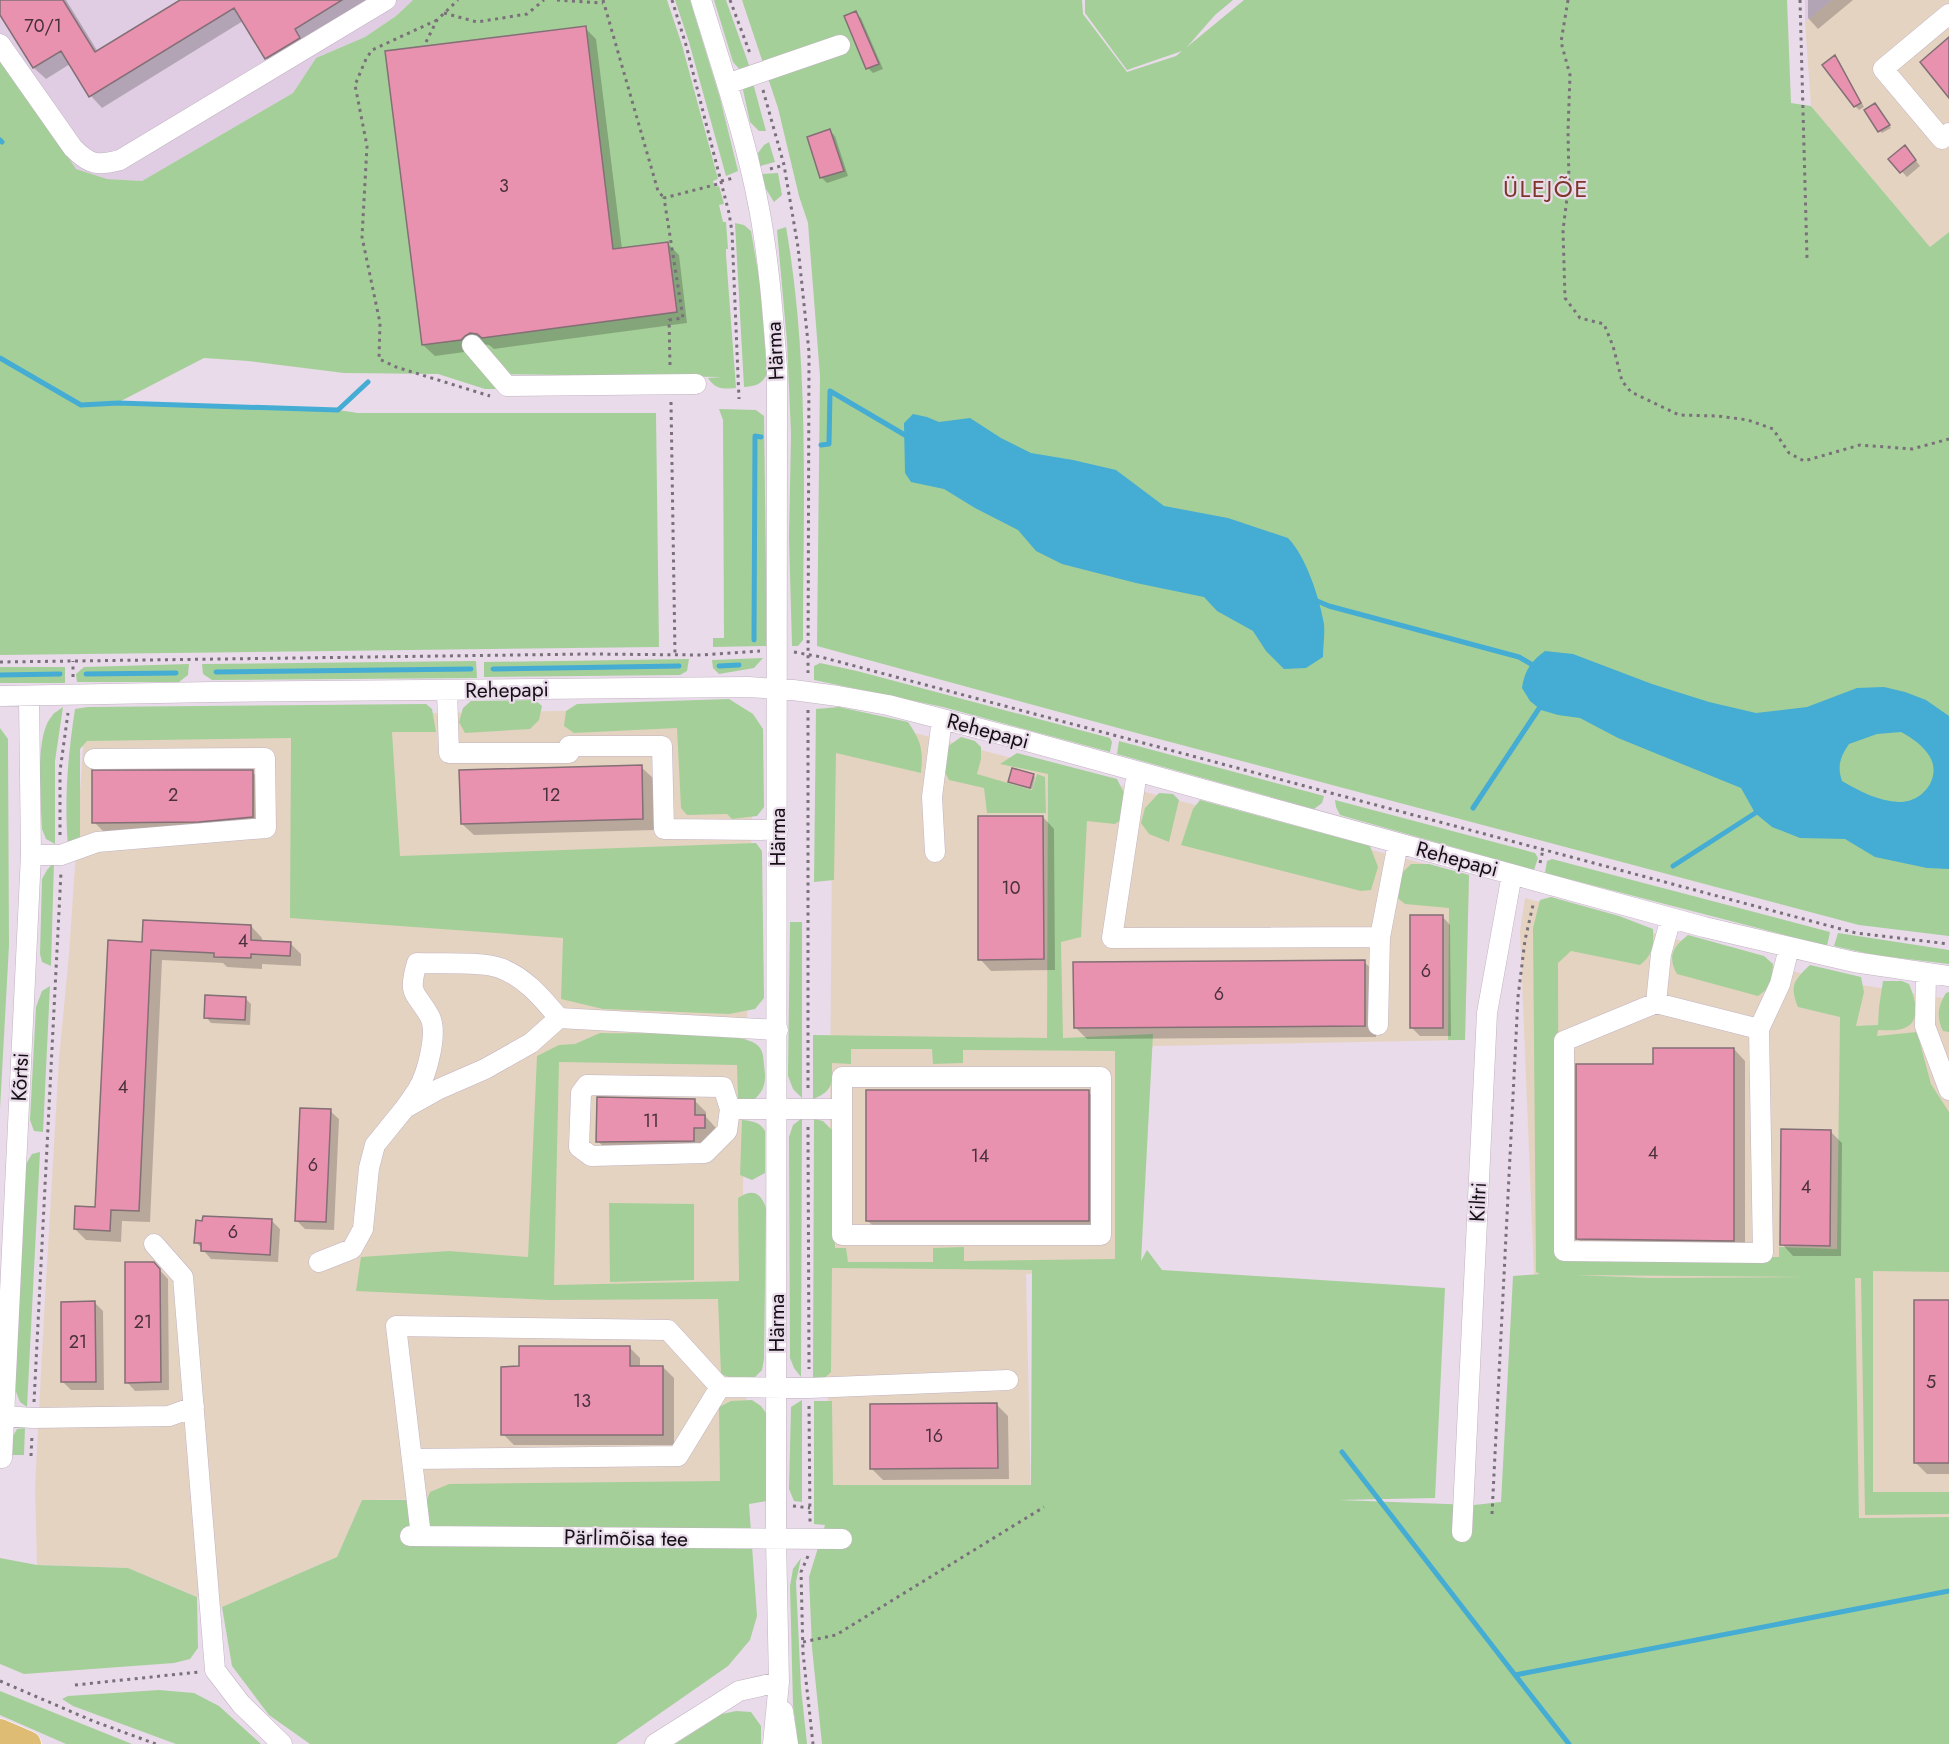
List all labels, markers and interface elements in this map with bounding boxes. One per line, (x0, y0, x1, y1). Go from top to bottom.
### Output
house number: 70/1 (24, 13, 62, 39)
district label: ÜLEJÕE (1503, 171, 1589, 206)
house number: 3 (499, 173, 509, 199)
street label: Härma (758, 321, 792, 381)
street label: Rehepapi (465, 674, 549, 706)
street label: Rehepapi (944, 706, 1032, 756)
house number: 2 (168, 782, 178, 808)
house number: 12 (542, 782, 560, 808)
street label: Härma (763, 808, 793, 866)
street label: Rehepapi (1413, 834, 1501, 884)
house number: 10 (1002, 875, 1021, 901)
house number: 4 (238, 928, 248, 954)
house number: 6 (1421, 958, 1431, 984)
house number: 6 (1214, 981, 1224, 1007)
street label: Kõrtsi (4, 1052, 36, 1102)
house number: 4 (118, 1074, 128, 1100)
house number: 11 (643, 1108, 659, 1134)
house number: 4 (1648, 1140, 1658, 1166)
house number: 14 (971, 1143, 989, 1169)
house number: 6 (308, 1152, 318, 1178)
house number: 4 (1801, 1174, 1811, 1200)
street label: Kiltri (1462, 1181, 1494, 1223)
house number: 6 (228, 1219, 238, 1245)
street label: Härma (762, 1294, 792, 1352)
house number: 21 (134, 1309, 152, 1335)
house number: 21 (69, 1329, 87, 1355)
house number: 5 (1926, 1369, 1936, 1395)
house number: 13 (573, 1388, 591, 1414)
house number: 16 (925, 1423, 943, 1449)
street label: Pärlimõisa tee (564, 1522, 688, 1554)

